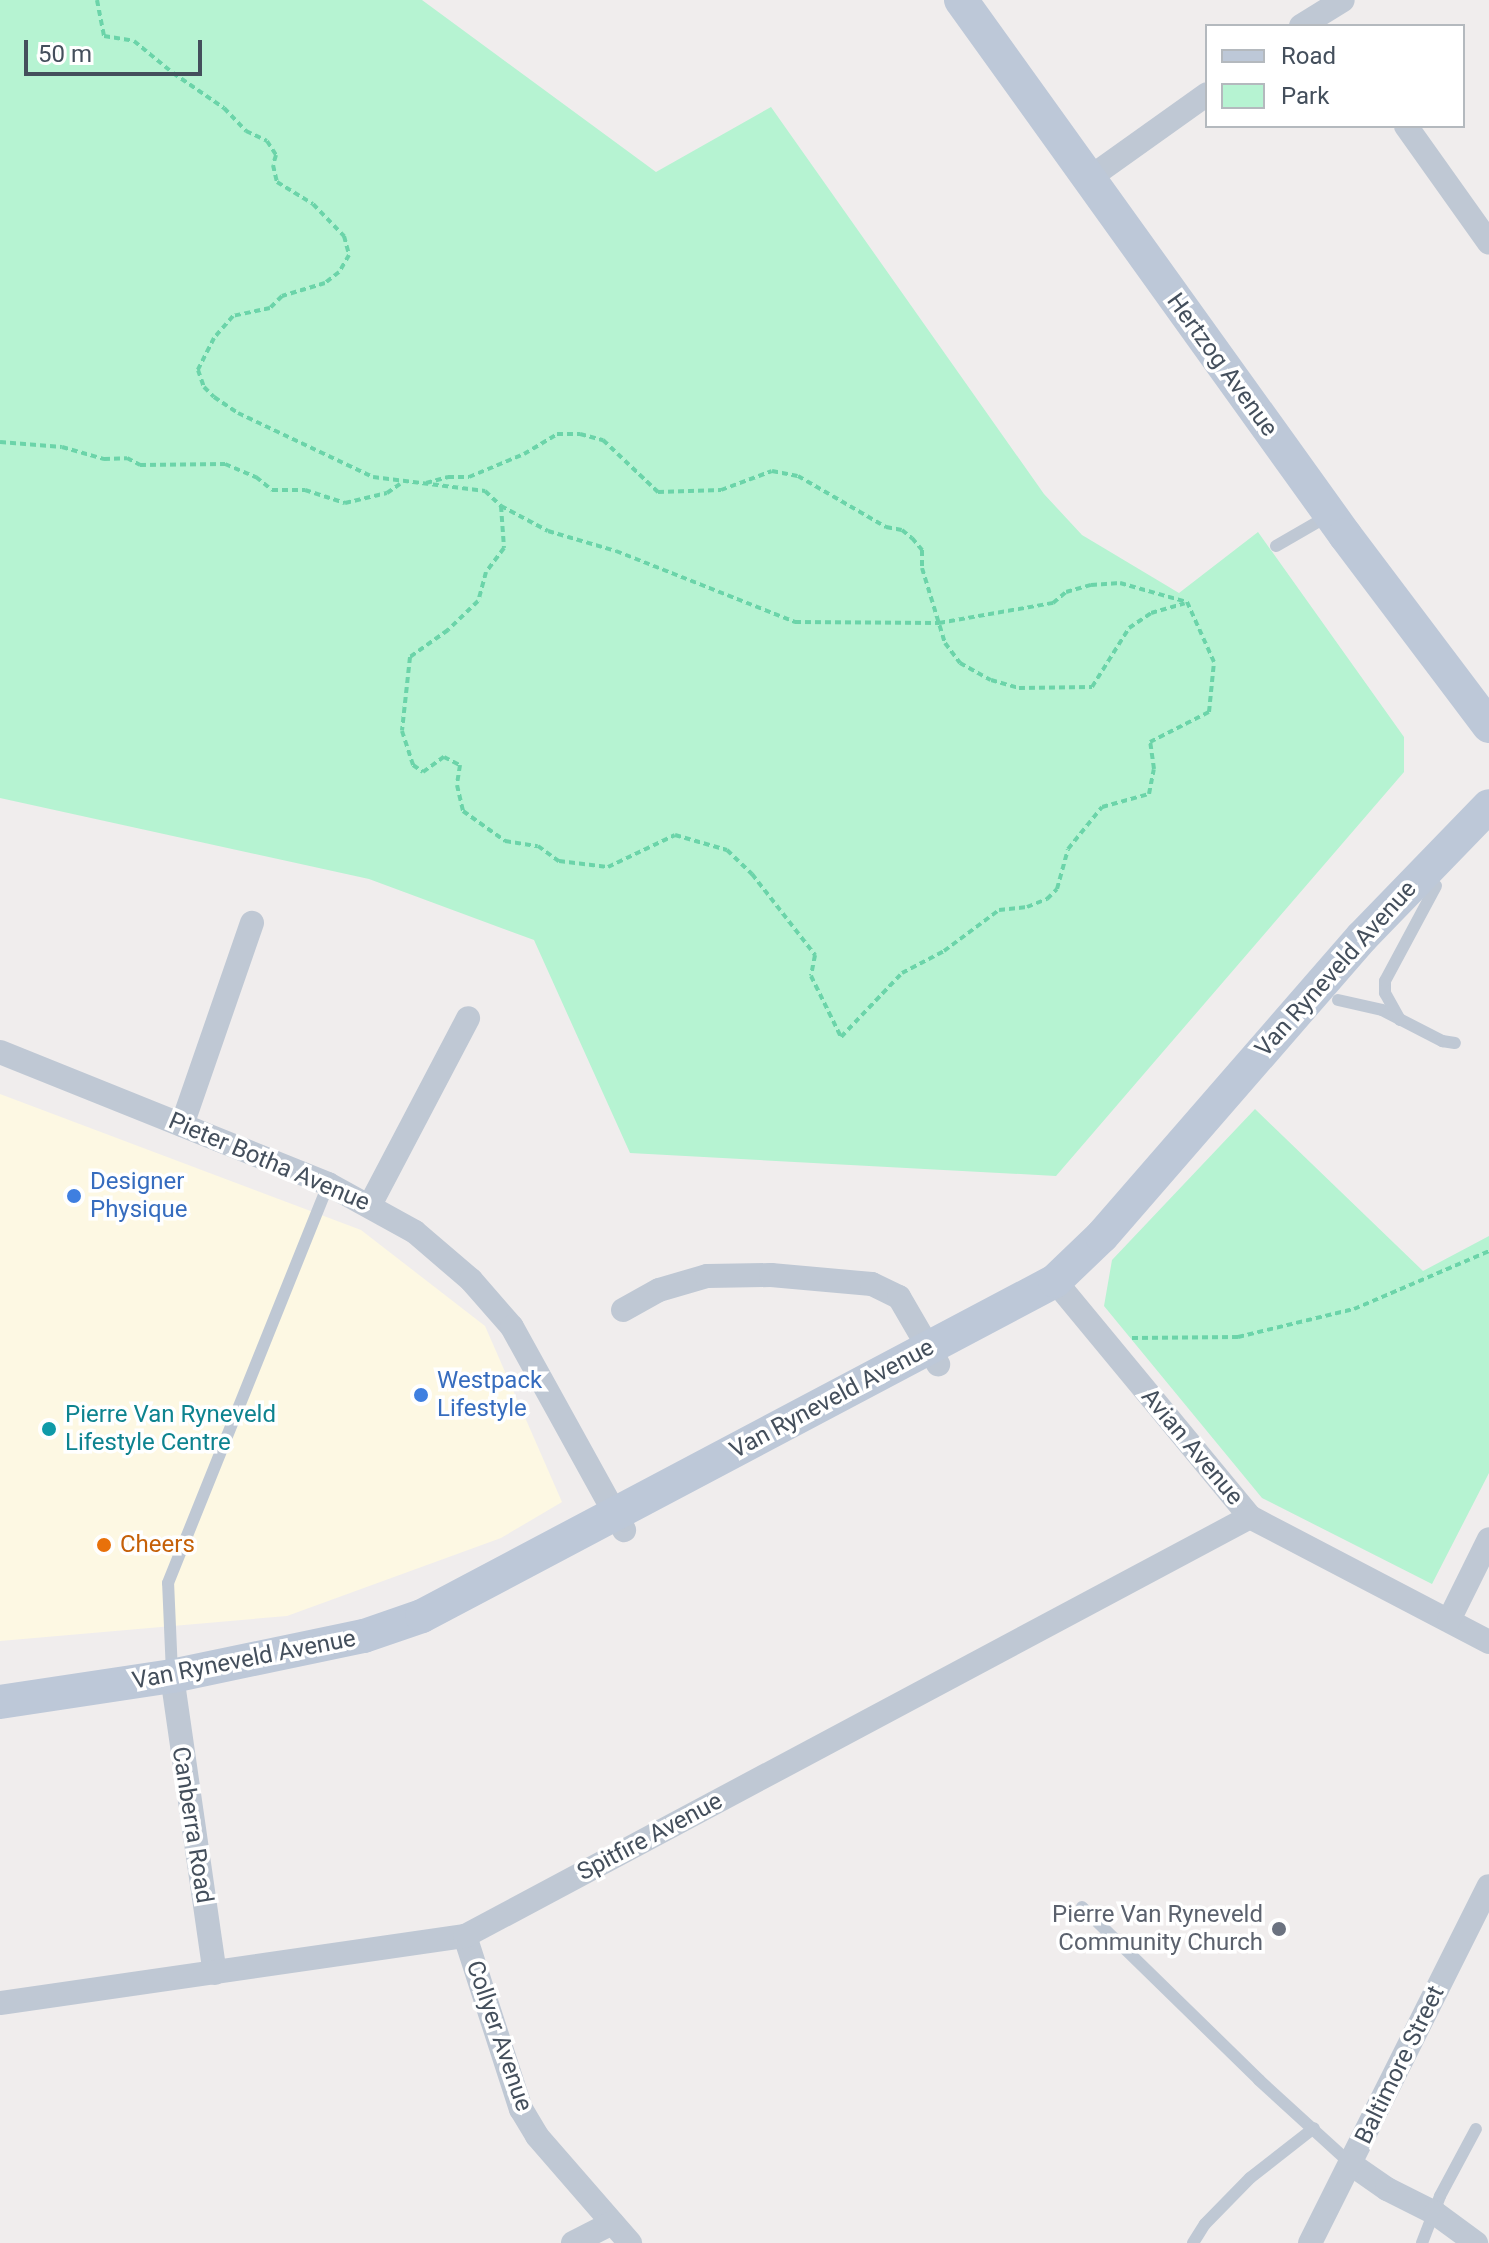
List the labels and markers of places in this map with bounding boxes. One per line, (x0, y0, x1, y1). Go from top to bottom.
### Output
place label: Designer Physique (90, 1168, 188, 1224)
marker: Designer Physique (65, 1187, 83, 1205)
place label: Westpack Lifestyle (437, 1367, 542, 1423)
marker: Westpack Lifestyle (412, 1386, 430, 1404)
place label: Pierre Van Ryneveld Lifestyle Centre (65, 1401, 276, 1457)
marker: Pierre Van Ryneveld Lifestyle Centre (40, 1420, 58, 1438)
place label: Cheers (120, 1531, 195, 1559)
marker: Cheers (95, 1536, 113, 1554)
place label: Pierre Van Ryneveld Community Church (1052, 1901, 1263, 1957)
marker: Pierre Van Ryneveld Community Church (1270, 1920, 1288, 1938)

